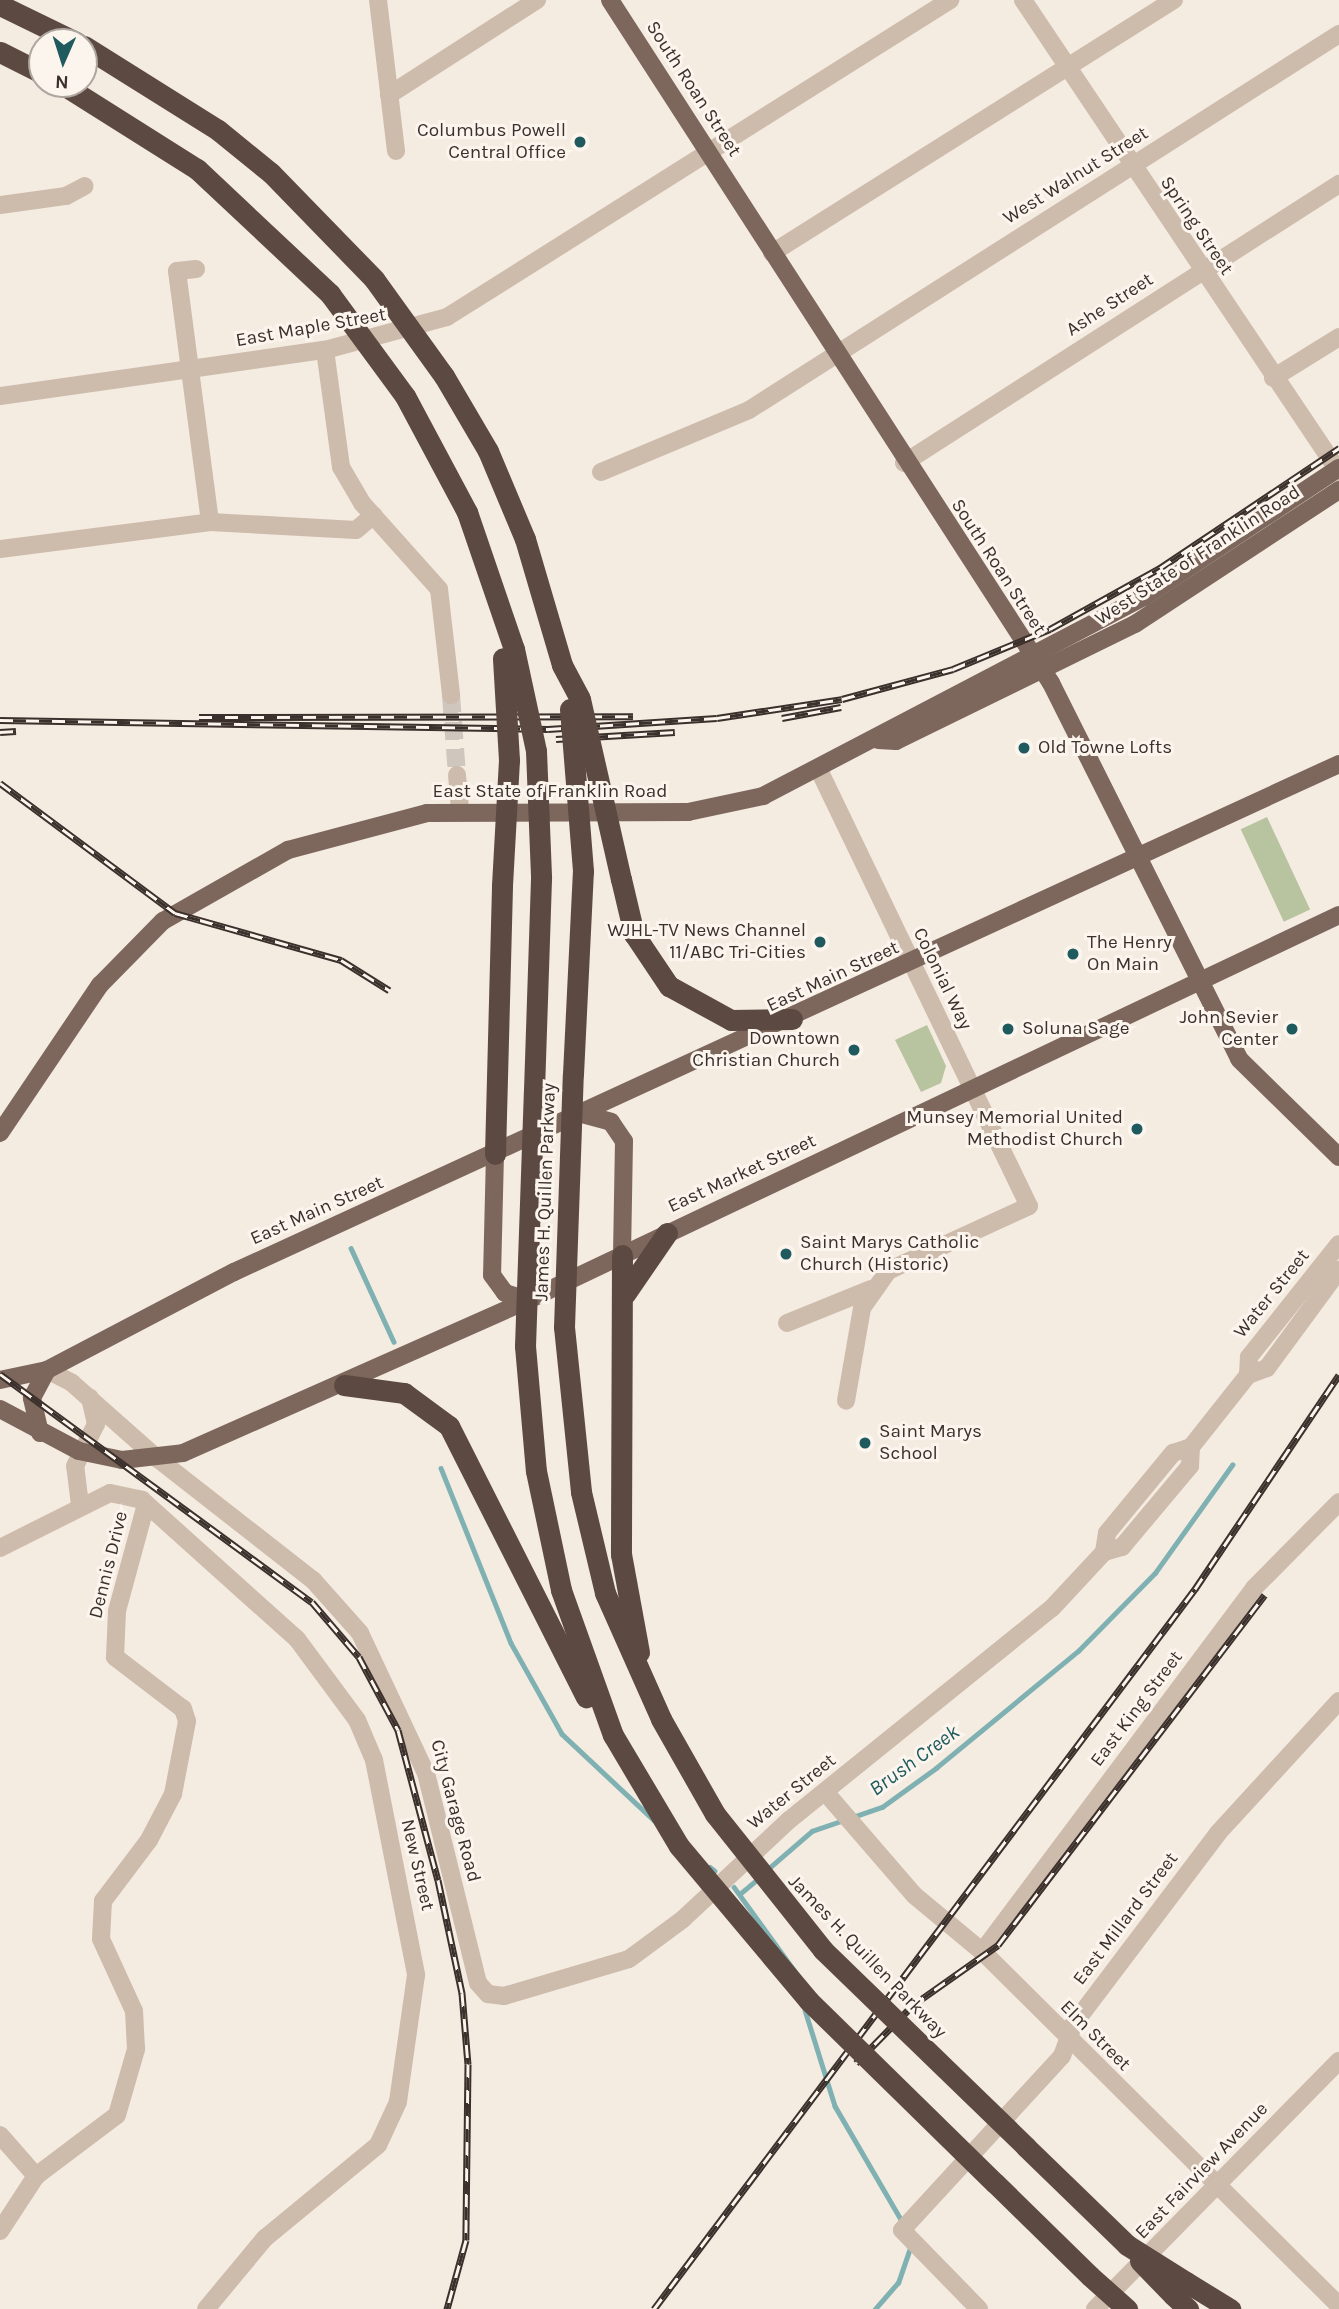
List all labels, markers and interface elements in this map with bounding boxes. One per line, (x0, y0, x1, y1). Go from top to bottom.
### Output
street label: South Roan Street (641, 17, 745, 161)
north arrow (28, 28, 98, 98)
text: N (55, 71, 69, 93)
place label: Columbus Powell Central Office (417, 120, 566, 164)
street label: West Walnut Street (999, 122, 1153, 230)
marker: Columbus Powell Central Office (572, 134, 588, 150)
street label: Spring Street (1155, 172, 1237, 280)
street label: Ashe Street (1062, 269, 1158, 341)
street label: East Maple Street (234, 304, 388, 352)
street label: West State of Franklin Road (1091, 481, 1305, 631)
street label: South Roan Street (946, 495, 1050, 639)
place label: Old Towne Lofts (1038, 737, 1172, 759)
marker: Old Towne Lofts (1016, 740, 1032, 756)
street label: East State of Franklin Road (433, 781, 667, 803)
place label: WJHL-TV News Channel 11/ABC Tri-Cities (607, 920, 806, 964)
street label: Colonial Way (907, 924, 977, 1034)
place label: The Henry On Main (1087, 932, 1172, 976)
marker: WJHL-TV News Channel 11/ABC Tri-Cities (812, 934, 828, 950)
street label: East Main Street (763, 936, 903, 1018)
marker: The Henry On Main (1065, 946, 1081, 962)
place label: John Sevier Center (1179, 1007, 1278, 1051)
place label: Soluna Sage (1022, 1018, 1130, 1040)
marker: Soluna Sage (1000, 1021, 1016, 1037)
marker: John Sevier Center (1284, 1021, 1300, 1037)
place label: Downtown Christian Church (692, 1028, 840, 1072)
marker: Downtown Christian Church (846, 1042, 862, 1058)
street label: James H. Quillen Parkway (531, 1083, 561, 1301)
place label: Munsey Memorial United Methodist Church (906, 1107, 1123, 1151)
marker: Munsey Memorial United Methodist Church (1129, 1121, 1145, 1137)
street label: East Market Street (664, 1130, 820, 1218)
street label: East Main Street (247, 1171, 387, 1251)
place label: Saint Marys Catholic Church (Historic) (800, 1232, 979, 1276)
street label: Water Street (1229, 1245, 1315, 1343)
marker: Saint Marys Catholic Church (Historic) (778, 1246, 794, 1262)
place label: Saint Marys School (879, 1421, 982, 1465)
marker: Saint Marys School (857, 1435, 873, 1451)
street label: Dennis Drive (85, 1509, 133, 1621)
street label: East King Street (1086, 1647, 1188, 1771)
water label: Brush Creek (864, 1719, 964, 1801)
street label: City Garage Road (425, 1737, 485, 1885)
street label: Water Street (743, 1749, 841, 1835)
street label: New Street (395, 1817, 439, 1913)
street label: East Millard Street (1069, 1848, 1183, 1990)
street label: James H. Quillen Parkway (783, 1871, 951, 2043)
street label: Elm Street (1055, 1996, 1135, 2076)
street label: East Fairview Avenue (1131, 2098, 1273, 2244)

